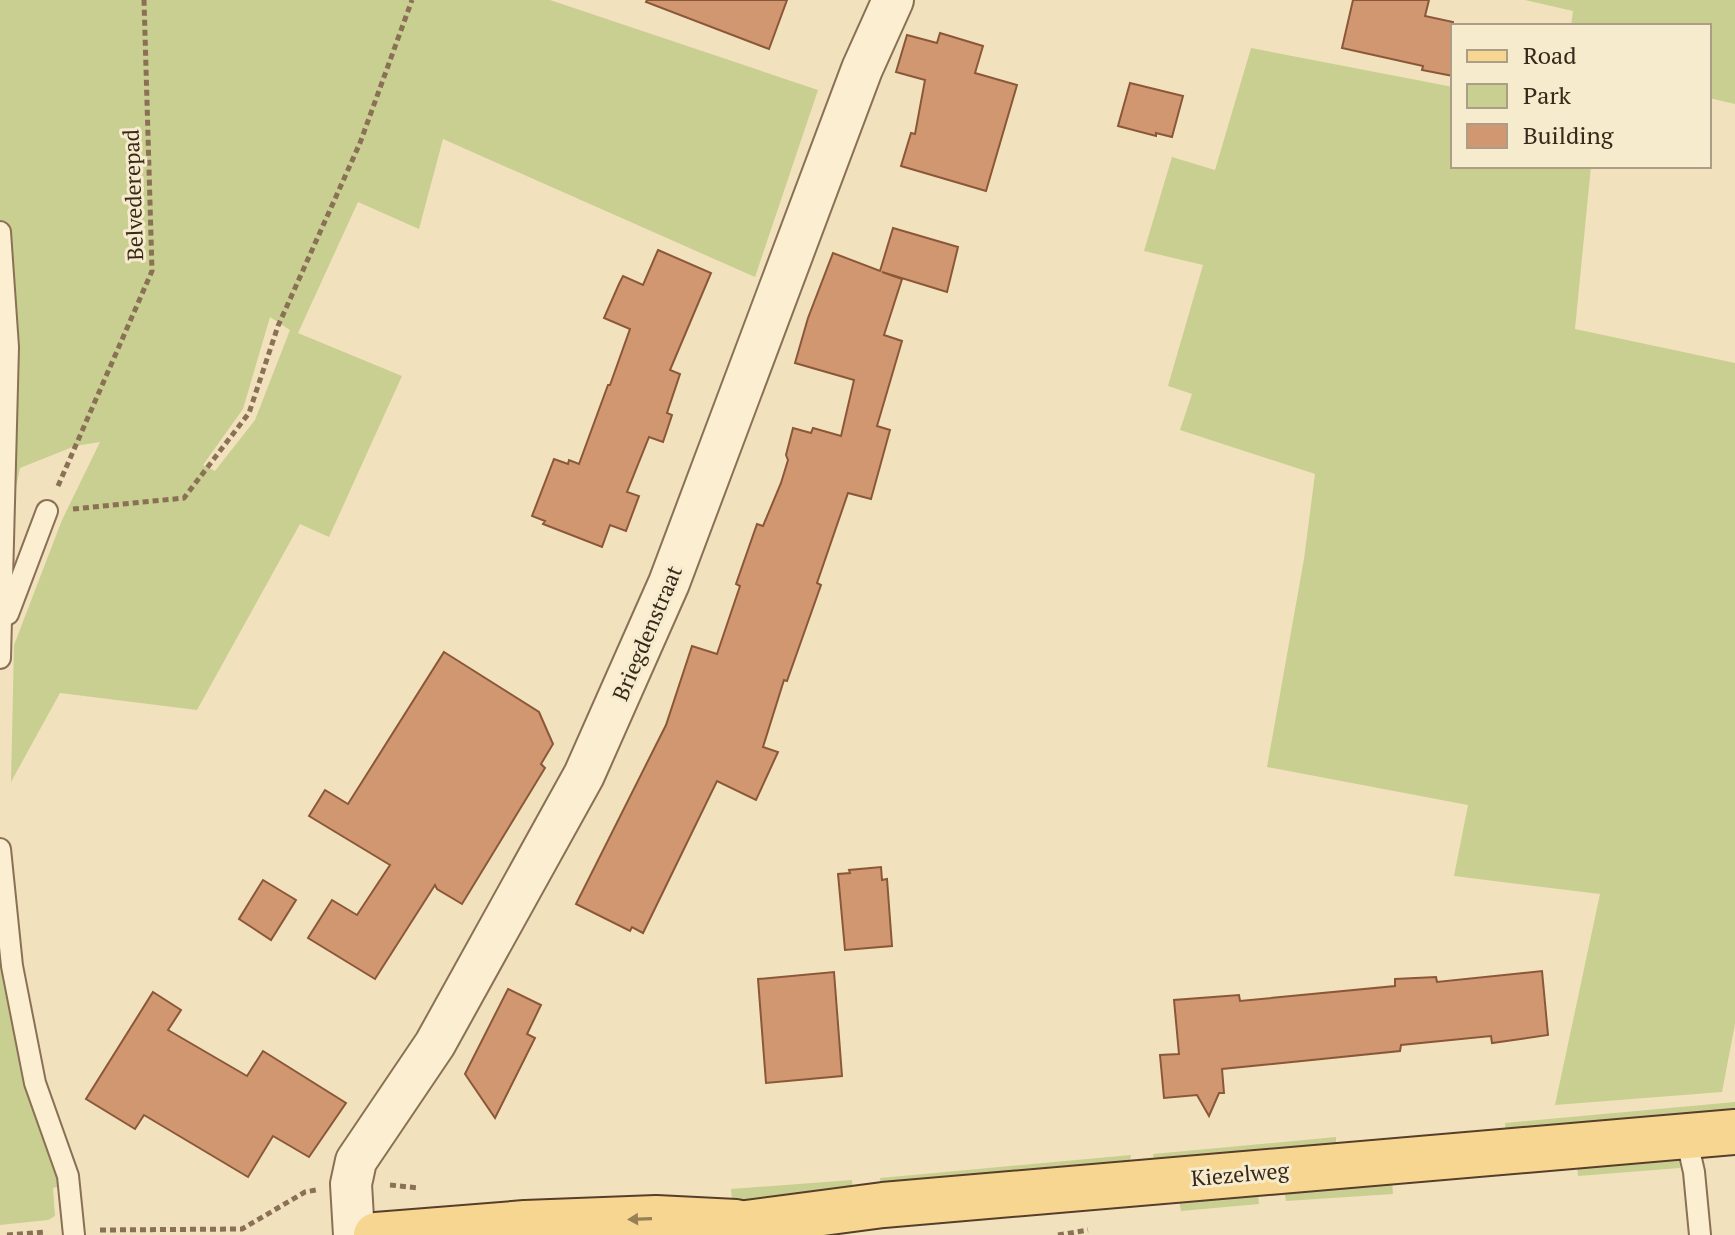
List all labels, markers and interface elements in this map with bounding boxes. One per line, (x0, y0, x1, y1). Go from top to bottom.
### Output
legend (1451, 24, 1711, 168)
text: Road (1523, 39, 1577, 71)
text: Park (1523, 79, 1572, 111)
text: Building (1523, 119, 1614, 151)
street label: Belvederepad (116, 129, 149, 261)
street label: Briegdenstraat (605, 561, 688, 705)
street label: Kiezelweg (1190, 1155, 1291, 1192)
one-way arrow (627, 1212, 652, 1225)

